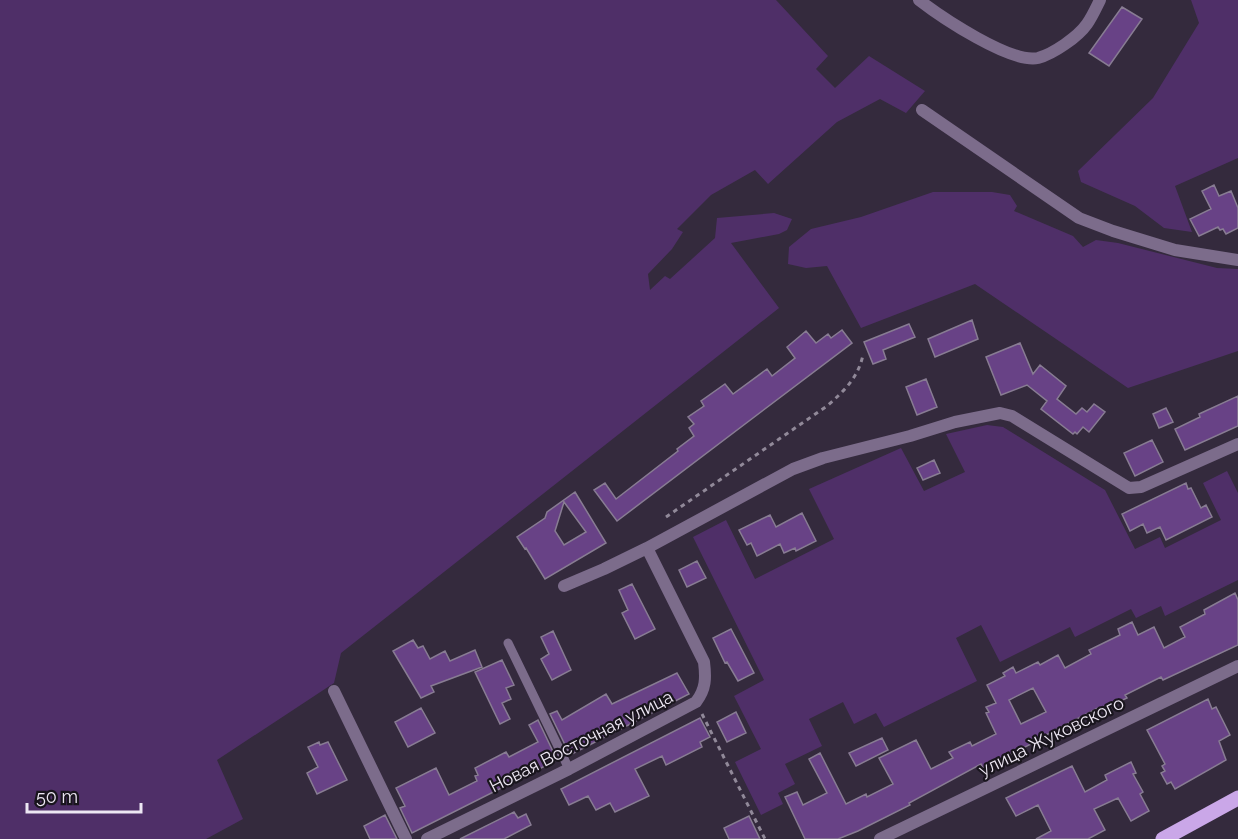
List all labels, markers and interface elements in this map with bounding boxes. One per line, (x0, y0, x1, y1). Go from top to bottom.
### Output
street label: Новая Восточная улица (486, 686, 676, 796)
street label: улица Жуковского (975, 692, 1127, 780)
scale bar (27, 776, 141, 814)
text: 50 m (36, 786, 78, 807)

